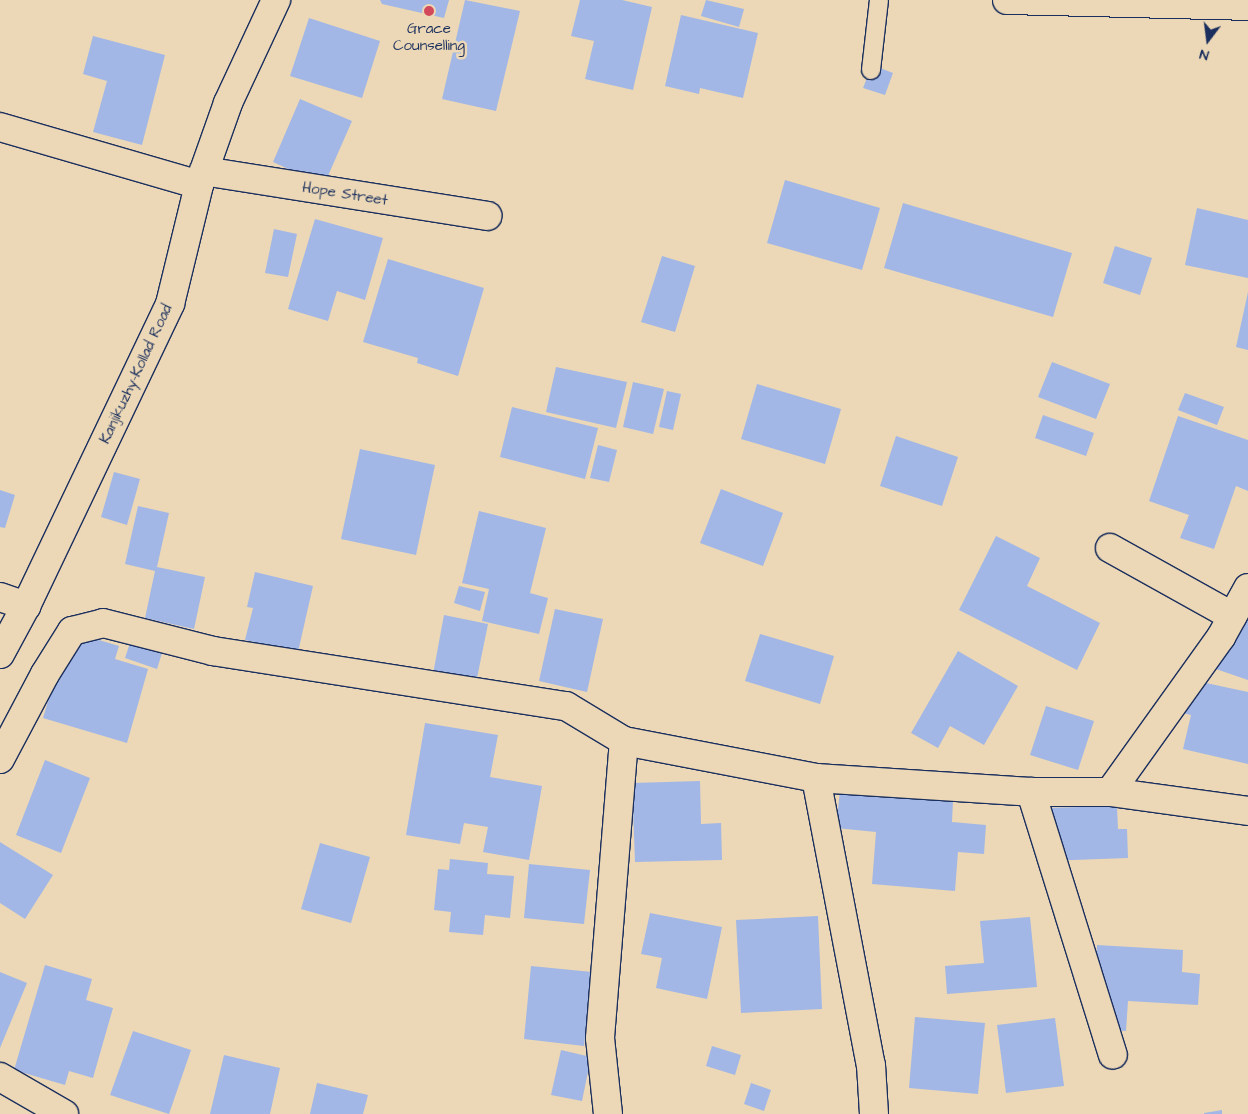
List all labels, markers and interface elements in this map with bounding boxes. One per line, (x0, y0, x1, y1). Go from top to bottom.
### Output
marker: Grace Counselling (423, 5, 435, 17)
north arrow (1183, 15, 1233, 65)
place label: Grace Counselling (393, 19, 465, 54)
text: N (1197, 44, 1211, 65)
street label: Hope Street (301, 178, 389, 210)
street label: Kanjikuzhy-Kollad Road (96, 301, 176, 447)

